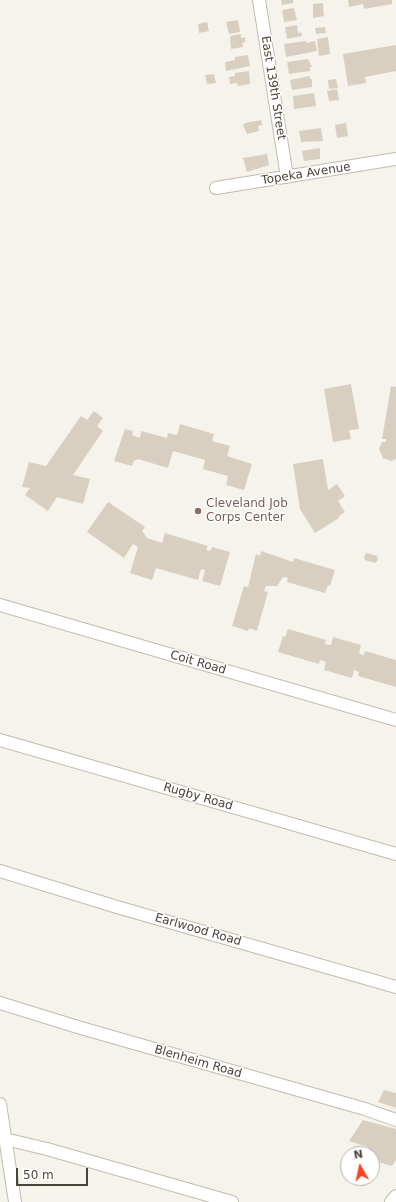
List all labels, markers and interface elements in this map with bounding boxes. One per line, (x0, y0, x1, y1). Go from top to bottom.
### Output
street label: East 139th Street (258, 35, 288, 141)
street label: Topeka Avenue (260, 160, 352, 188)
place label: Cleveland Job Corps Center (206, 497, 288, 525)
marker: Cleveland Job Corps Center (193, 506, 203, 516)
street label: Coit Road (168, 648, 228, 678)
street label: Rugby Road (162, 780, 234, 814)
street label: Earlwood Road (153, 911, 243, 949)
street label: Blenheim Road (153, 1043, 243, 1081)
north arrow (340, 1146, 380, 1186)
text: N (353, 1148, 364, 1162)
scale bar (18, 1160, 90, 1186)
text: 50 m (23, 1168, 54, 1182)

